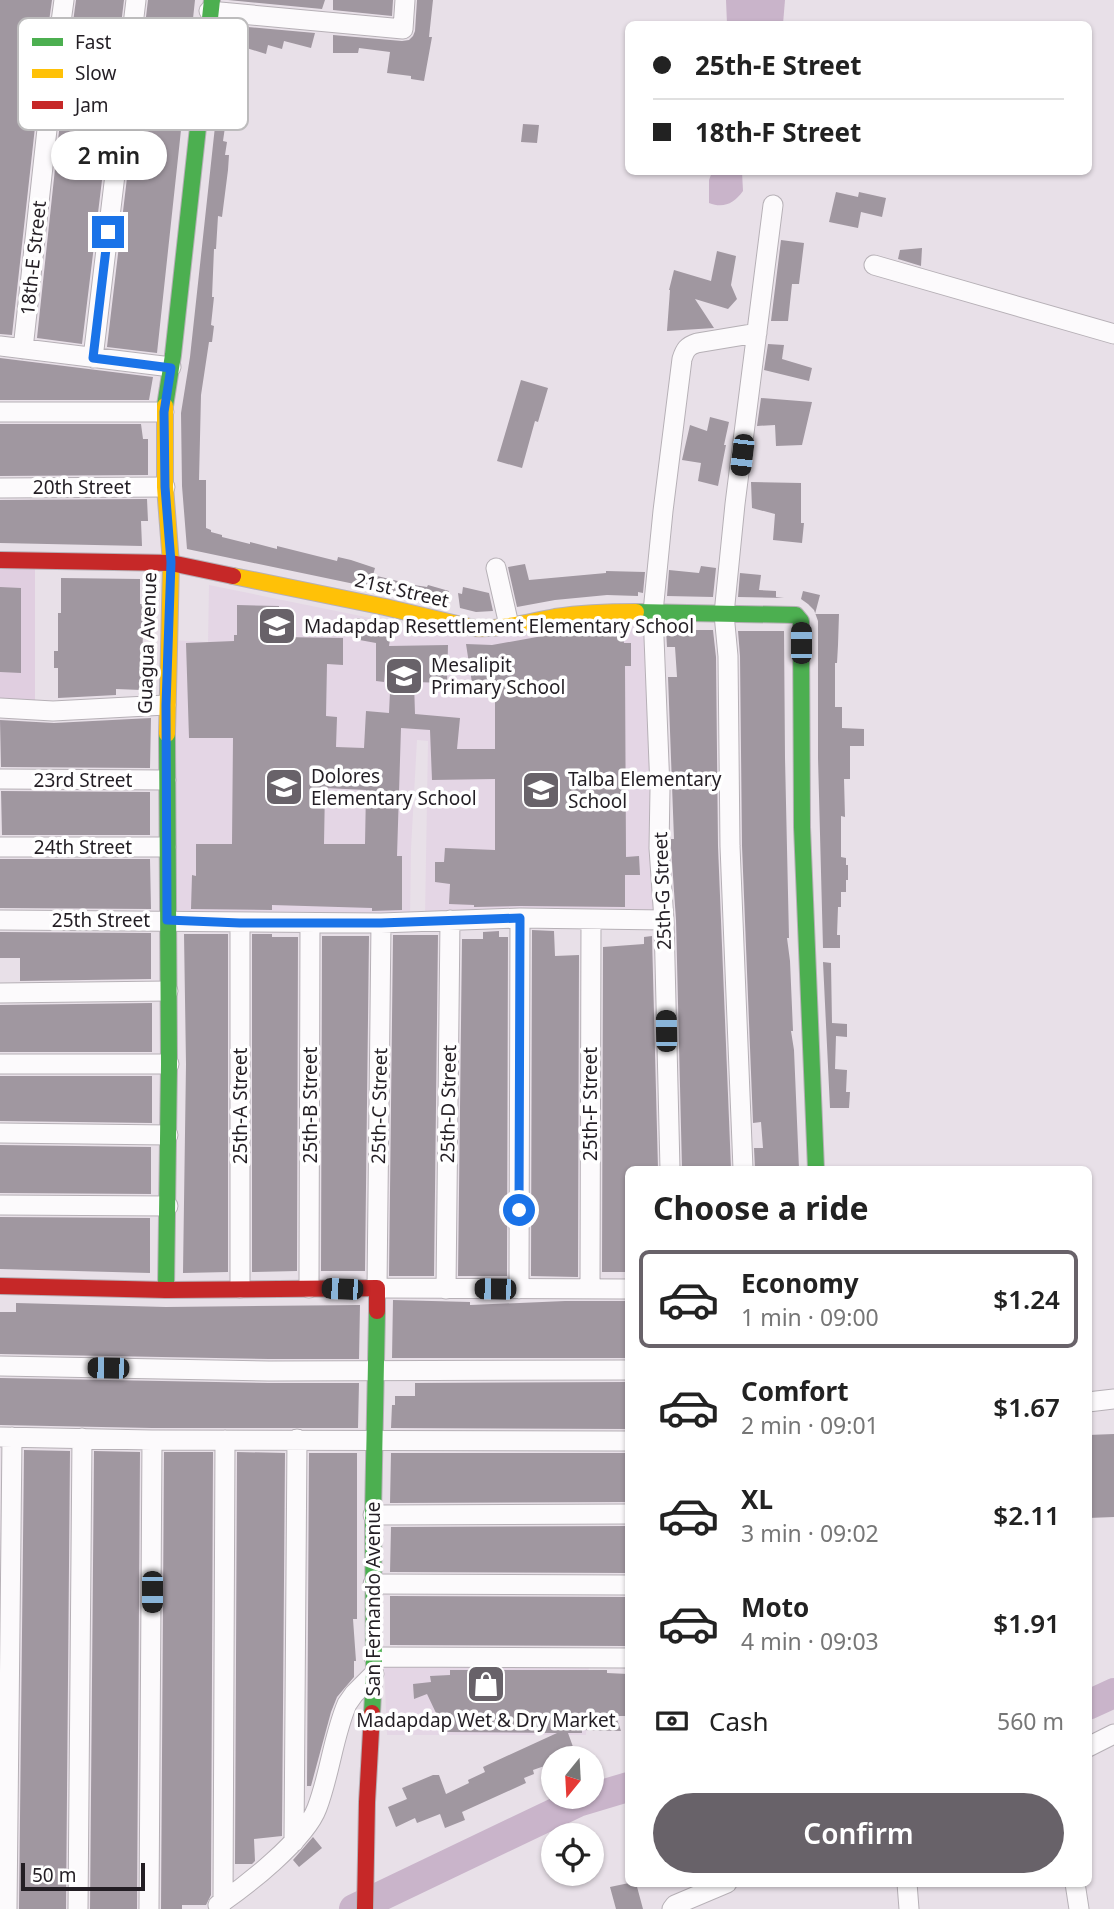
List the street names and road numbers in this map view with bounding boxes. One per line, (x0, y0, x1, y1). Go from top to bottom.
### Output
street label: 18th-E Street (14, 199, 52, 317)
street label: 20th Street (33, 474, 131, 500)
street label: 21st Street (352, 567, 452, 613)
street label: Guagua Avenue (132, 572, 162, 714)
street label: 23rd Street (34, 767, 133, 793)
street label: 25th-G Street (647, 831, 677, 951)
street label: 24th Street (34, 834, 132, 860)
street label: 25th Street (52, 907, 150, 933)
street label: 25th-D Street (434, 1044, 462, 1163)
street label: 25th-B Street (297, 1046, 323, 1163)
street label: 25th-C Street (365, 1047, 393, 1164)
street label: 25th-F Street (577, 1047, 603, 1161)
street label: 25th-A Street (227, 1048, 253, 1164)
street label: San Fernando Avenue (360, 1501, 386, 1697)

